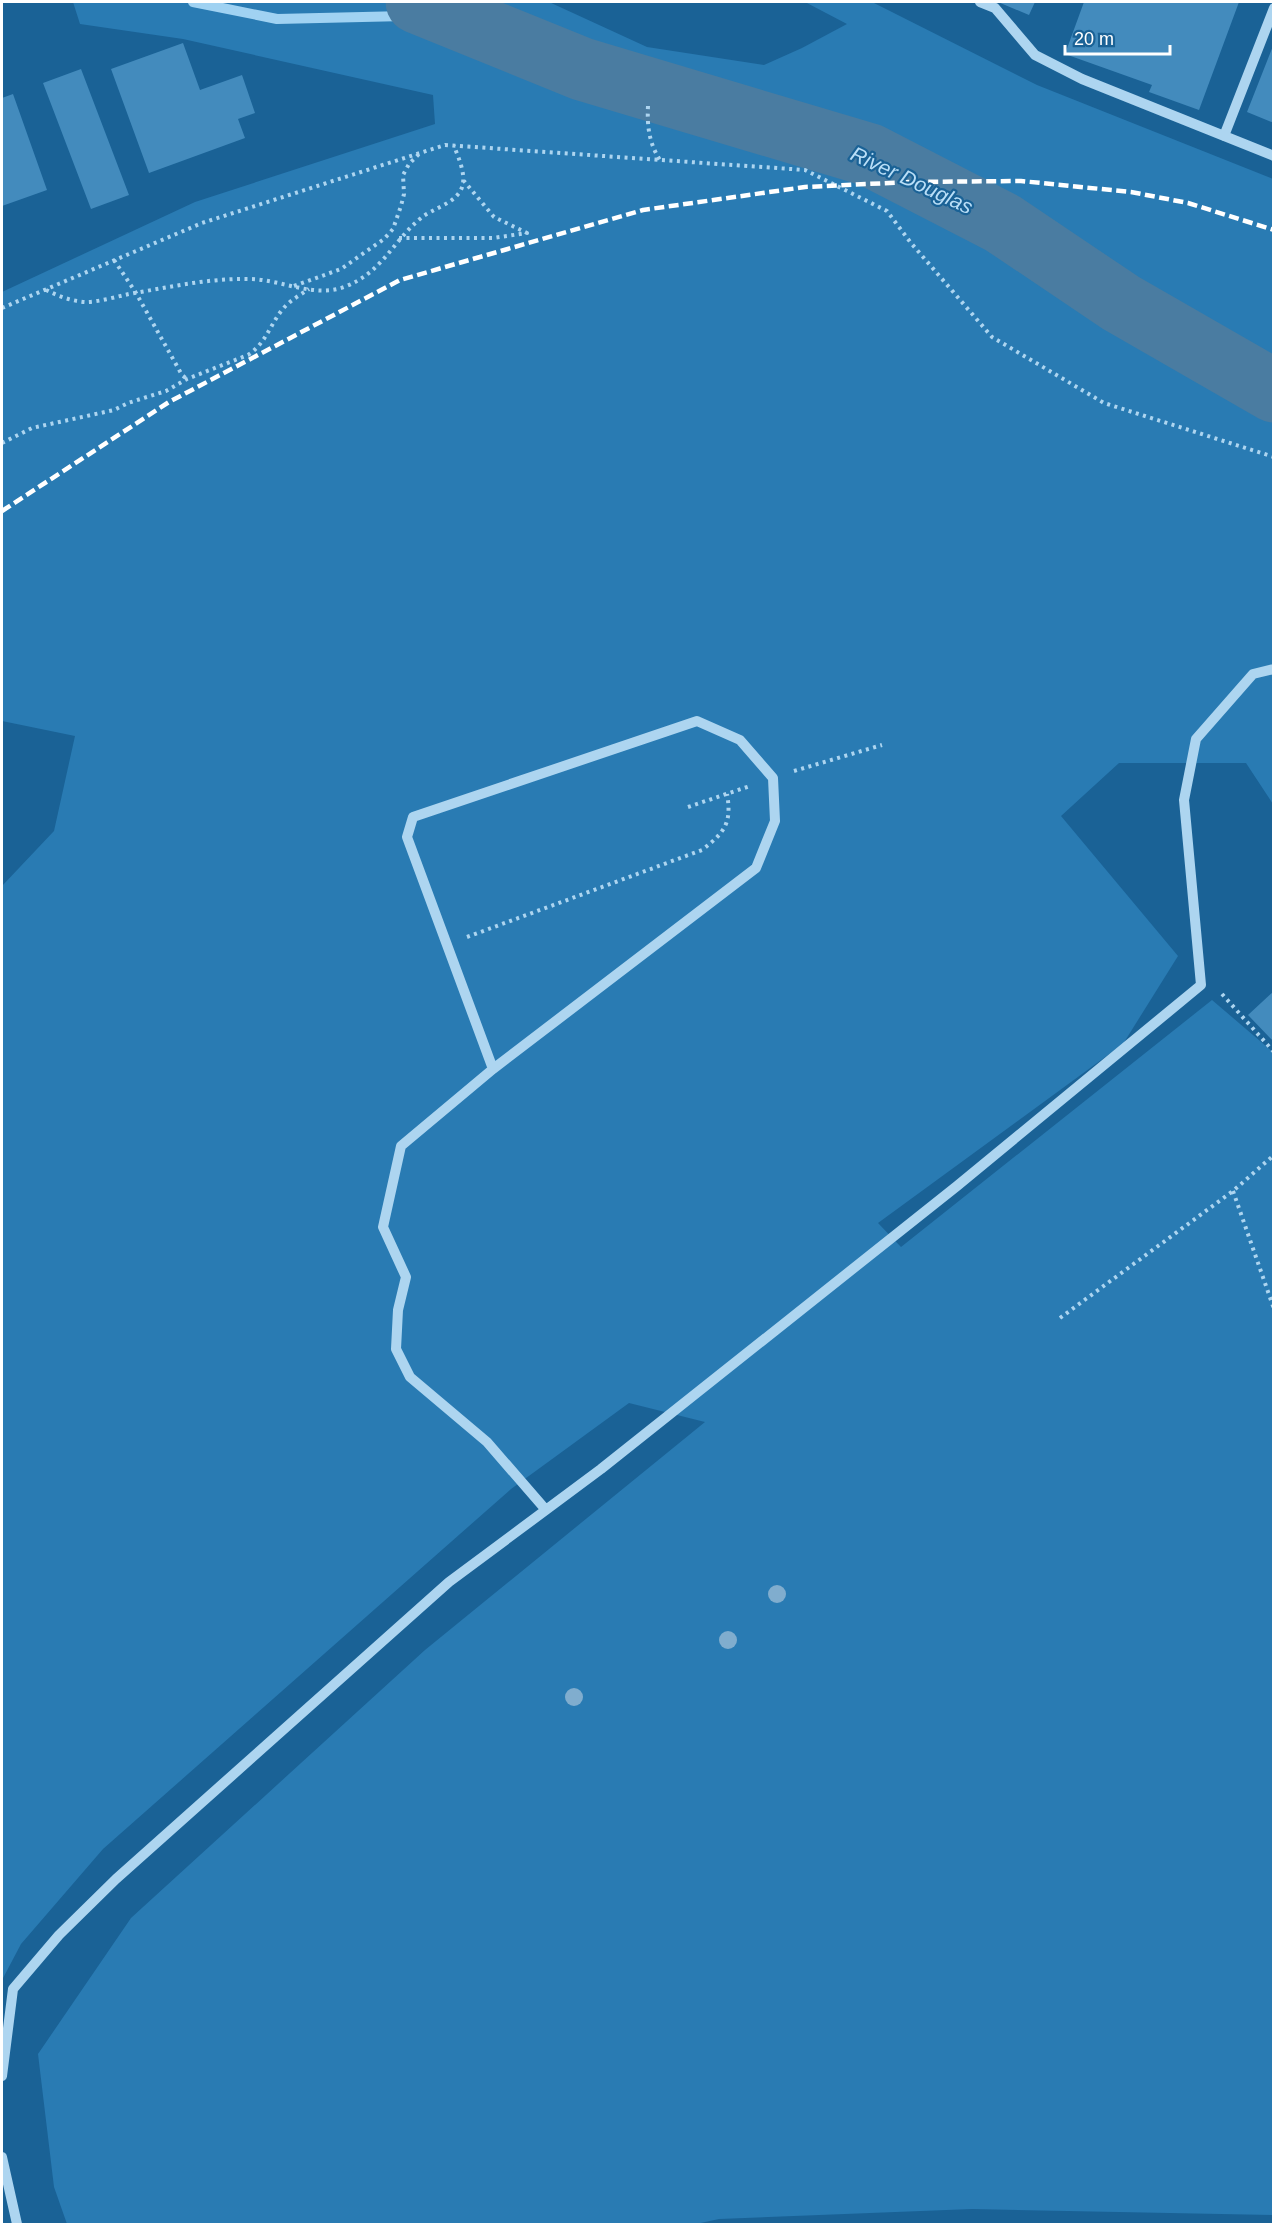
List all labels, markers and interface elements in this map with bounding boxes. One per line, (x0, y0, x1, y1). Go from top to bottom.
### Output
scale bar (1065, 18, 1170, 56)
text: 20 m (1074, 29, 1114, 49)
water label: River Douglas (847, 142, 977, 219)

